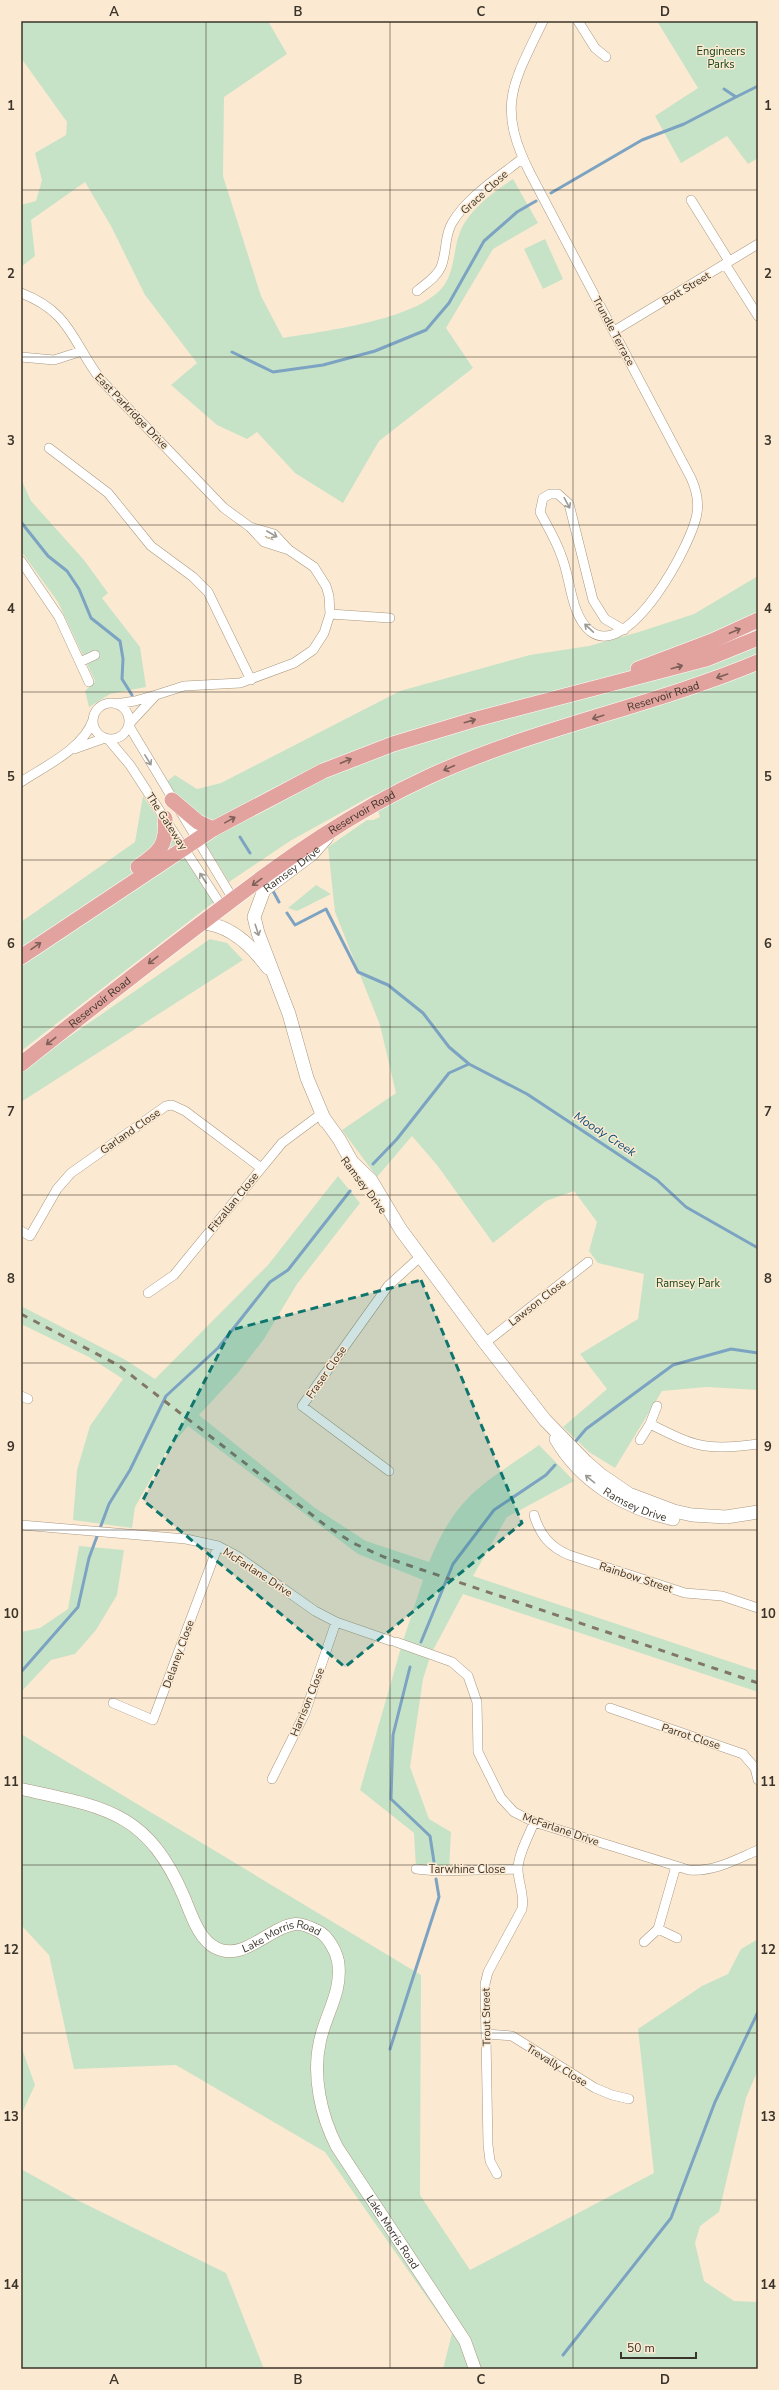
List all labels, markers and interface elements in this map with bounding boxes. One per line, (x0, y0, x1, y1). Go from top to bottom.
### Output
text: A (109, 3, 119, 21)
text: B (294, 3, 303, 21)
text: C (477, 3, 486, 21)
text: D (660, 3, 670, 21)
park label: Engineers Parks (697, 44, 745, 72)
text: 1 (7, 97, 15, 115)
text: 1 (764, 97, 772, 115)
street label: Grace Close (457, 167, 511, 218)
text: 2 (7, 265, 15, 283)
text: 2 (764, 265, 772, 283)
street label: Bott Street (659, 268, 713, 309)
street label: Trundle Terrace (589, 294, 638, 369)
street label: East Parkridge Drive (91, 370, 172, 453)
text: 3 (7, 432, 15, 450)
text: 3 (764, 432, 772, 450)
one-way arrow (563, 497, 571, 509)
one-way arrow (266, 531, 278, 538)
text: 4 (7, 600, 15, 618)
text: 4 (764, 600, 772, 618)
one-way arrow (584, 623, 594, 633)
one-way arrow (728, 627, 740, 634)
one-way arrow (670, 663, 683, 670)
one-way arrow (715, 673, 728, 680)
street label: Reservoir Road (625, 678, 702, 715)
one-way arrow (592, 713, 604, 721)
one-way arrow (463, 717, 476, 724)
one-way arrow (144, 754, 152, 766)
one-way arrow (340, 757, 352, 764)
one-way arrow (443, 765, 455, 772)
text: 5 (7, 768, 15, 786)
text: 5 (764, 768, 772, 786)
street label: Reservoir Road (326, 787, 398, 838)
street label: The Gateway (142, 790, 191, 853)
one-way arrow (224, 815, 236, 823)
street label: Ramsey Drive (260, 842, 324, 896)
one-way arrow (199, 872, 207, 883)
one-way arrow (252, 878, 263, 886)
one-way arrow (254, 923, 261, 936)
text: 6 (7, 935, 15, 953)
text: 6 (764, 935, 772, 953)
one-way arrow (30, 942, 41, 950)
one-way arrow (148, 956, 159, 964)
street label: Reservoir Road (66, 973, 134, 1032)
one-way arrow (46, 1036, 57, 1045)
text: 7 (7, 1103, 15, 1121)
text: 7 (764, 1103, 772, 1121)
street label: Garland Close (97, 1105, 163, 1158)
water label: Moody Creek (571, 1108, 640, 1161)
street label: Ramsey Drive (337, 1154, 390, 1217)
street label: Fitzallan Close (205, 1169, 262, 1235)
text: 8 (7, 1270, 15, 1288)
text: 8 (764, 1270, 772, 1288)
street label: Lawson Close (505, 1275, 569, 1330)
park label: Ramsey Park (656, 1276, 721, 1291)
street label: Fraser Close (303, 1343, 350, 1402)
text: 9 (7, 1438, 15, 1456)
text: 9 (764, 1438, 772, 1456)
one-way arrow (585, 1475, 595, 1484)
street label: Ramsey Drive (600, 1484, 669, 1525)
street label: McFarlane Drive (220, 1544, 296, 1601)
street label: Rainbow Street (597, 1559, 675, 1596)
text: 10 (3, 1605, 19, 1623)
text: 10 (760, 1605, 776, 1623)
street label: Delaney Close (159, 1618, 198, 1690)
street label: Harrison Close (287, 1665, 328, 1739)
street label: Parrot Close (660, 1720, 722, 1753)
text: 11 (3, 1773, 19, 1791)
text: 11 (760, 1773, 776, 1791)
street label: McFarlane Drive (520, 1809, 601, 1850)
street label: Tarwhine Close (429, 1862, 506, 1877)
street label: Lake Morris Road (240, 1917, 324, 1956)
text: 12 (3, 1941, 19, 1959)
text: 12 (760, 1941, 776, 1959)
street label: Trout Street (478, 1987, 495, 2046)
street label: Trevally Close (523, 2041, 590, 2090)
text: 13 (3, 2108, 19, 2126)
text: 13 (760, 2108, 776, 2126)
street label: Lake Morris Road (363, 2192, 422, 2272)
text: 14 (3, 2276, 19, 2294)
text: 14 (760, 2276, 776, 2294)
scale bar (621, 2334, 696, 2360)
text: 50 m (627, 2340, 655, 2356)
text: A (109, 2371, 119, 2389)
text: B (294, 2371, 303, 2389)
text: C (477, 2371, 486, 2389)
text: D (660, 2371, 670, 2389)

